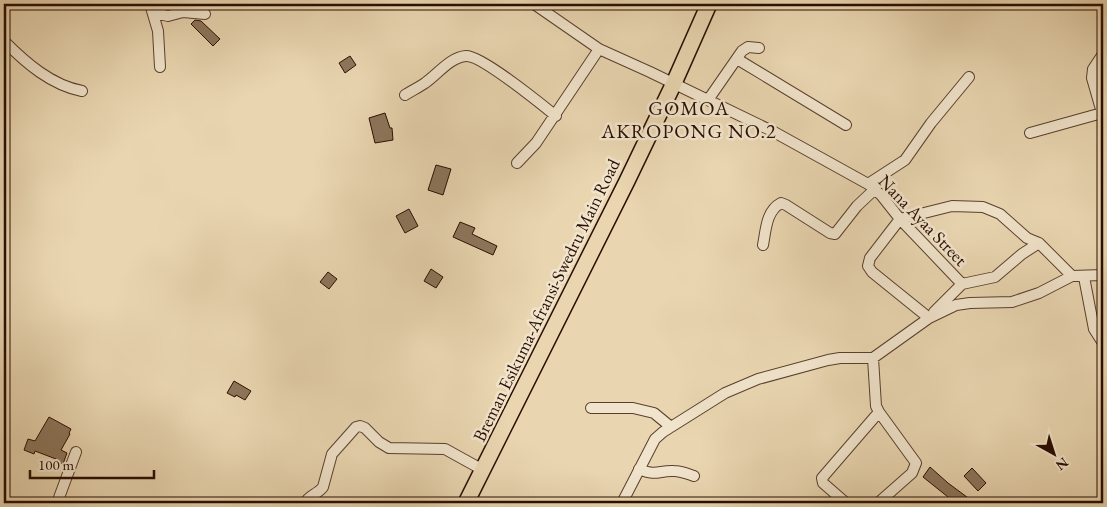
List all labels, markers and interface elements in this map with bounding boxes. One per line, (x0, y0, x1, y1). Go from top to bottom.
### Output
district label: GOMOA AKROPONG NO.2 (600, 95, 777, 144)
street label: Breman Esikuma-Afransi-Swedru Main Road (467, 154, 625, 445)
street label: Nana Ayaa Street (874, 170, 973, 271)
north arrow (1030, 430, 1080, 480)
scale bar (30, 447, 154, 479)
text: N (1052, 454, 1072, 475)
text: 100 m (38, 455, 75, 474)

